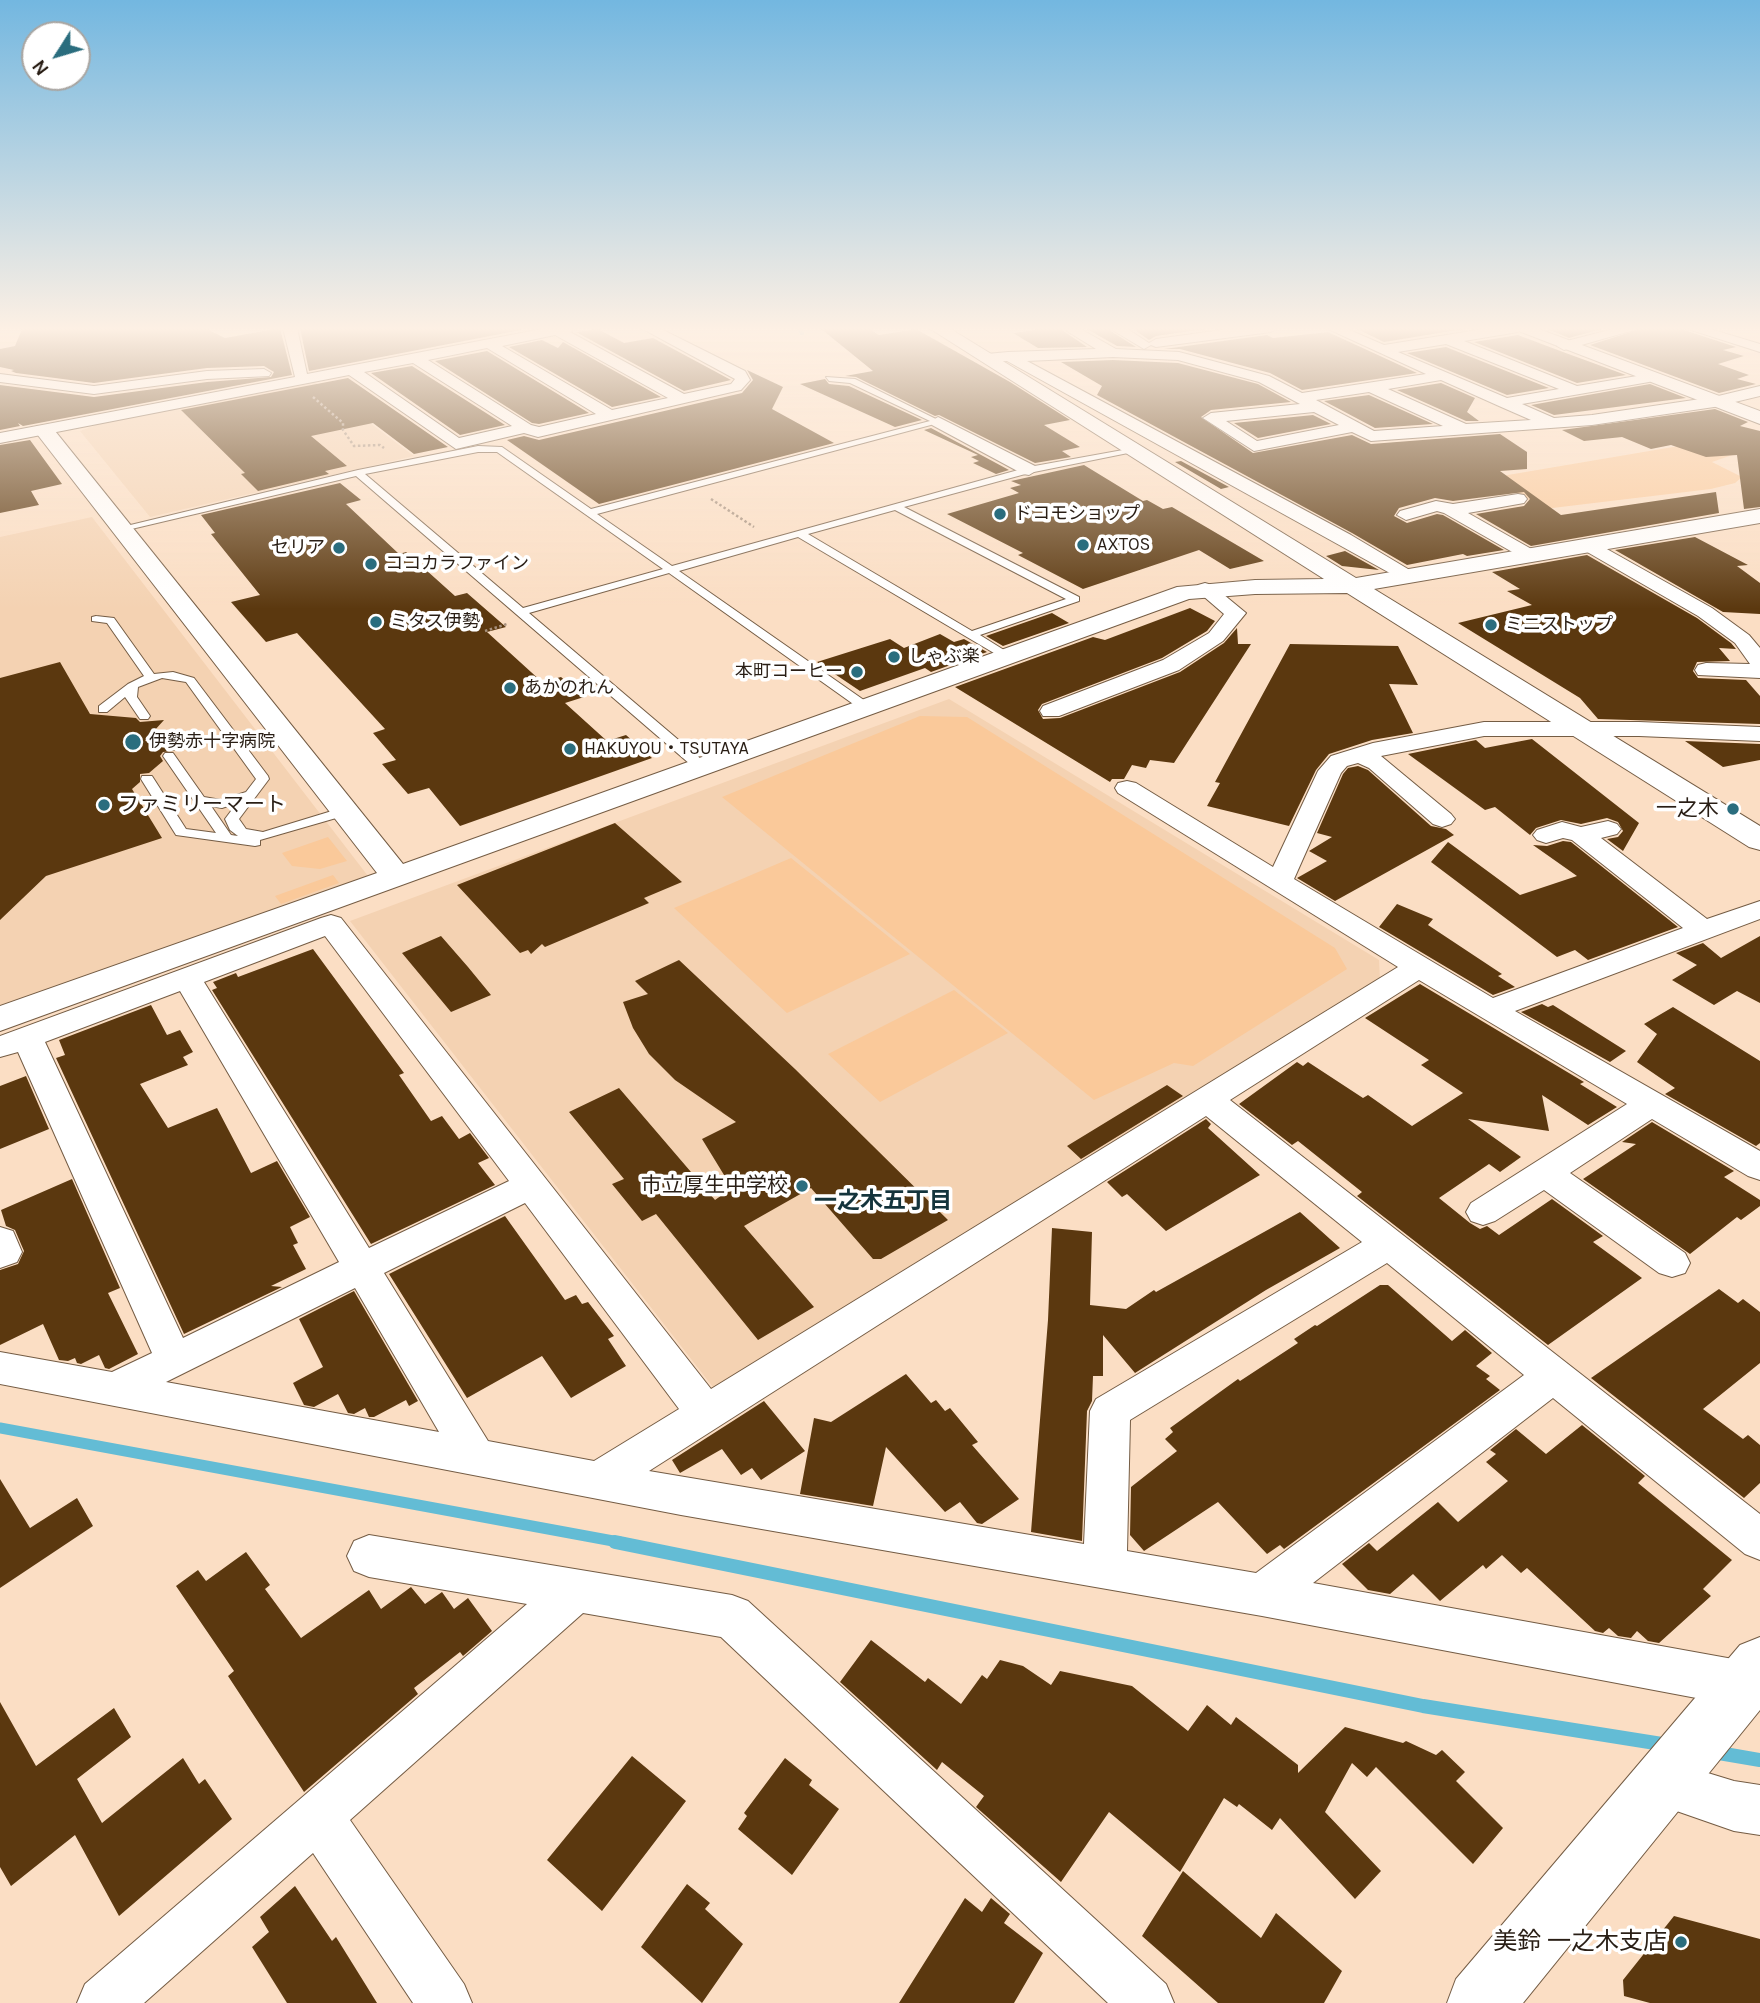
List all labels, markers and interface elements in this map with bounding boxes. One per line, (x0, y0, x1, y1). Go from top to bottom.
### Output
north arrow (21, 21, 91, 91)
text: N (28, 55, 54, 79)
place label: ドコモショップ (1014, 503, 1140, 525)
marker: ドコモショップ (992, 506, 1008, 522)
place label: AXTOS (1097, 534, 1150, 556)
place label: セリア (271, 537, 325, 559)
marker: AXTOS (1075, 537, 1091, 553)
marker: セリア (331, 540, 347, 556)
place label: ココカラファイン (385, 553, 529, 575)
marker: ココカラファイン (363, 556, 379, 572)
place label: ミタス伊勢 (390, 611, 480, 633)
marker: ミタス伊勢 (368, 614, 384, 630)
place label: ミニストップ (1505, 614, 1613, 636)
marker: ミニストップ (1483, 617, 1499, 633)
place label: しゃぶ楽 (908, 646, 980, 668)
marker: しゃぶ楽 (886, 649, 902, 665)
place label: 本町コーヒー (735, 661, 843, 683)
marker: 本町コーヒー (849, 664, 865, 680)
place label: あかのれん (524, 677, 614, 699)
marker: あかのれん (502, 680, 518, 696)
place label: 伊勢赤十字病院 (149, 731, 275, 753)
marker: 伊勢赤十字病院 (123, 732, 143, 752)
place label: HAKUYOU・TSUTAYA (584, 738, 749, 760)
marker: HAKUYOU・TSUTAYA (562, 741, 578, 757)
place label: ファミリーマート (118, 792, 286, 818)
place label: 一之木 (1656, 796, 1719, 822)
marker: ファミリーマート (96, 797, 112, 813)
marker: 一之木 (1725, 801, 1741, 817)
place label: 市立厚生中学校 (641, 1173, 788, 1199)
marker: 市立厚生中学校 (794, 1178, 810, 1194)
district label: 一之木五丁目 (814, 1187, 952, 1215)
place label: 美鈴 一之木支店 (1493, 1928, 1667, 1956)
marker: 美鈴 一之木支店 (1673, 1934, 1689, 1950)

